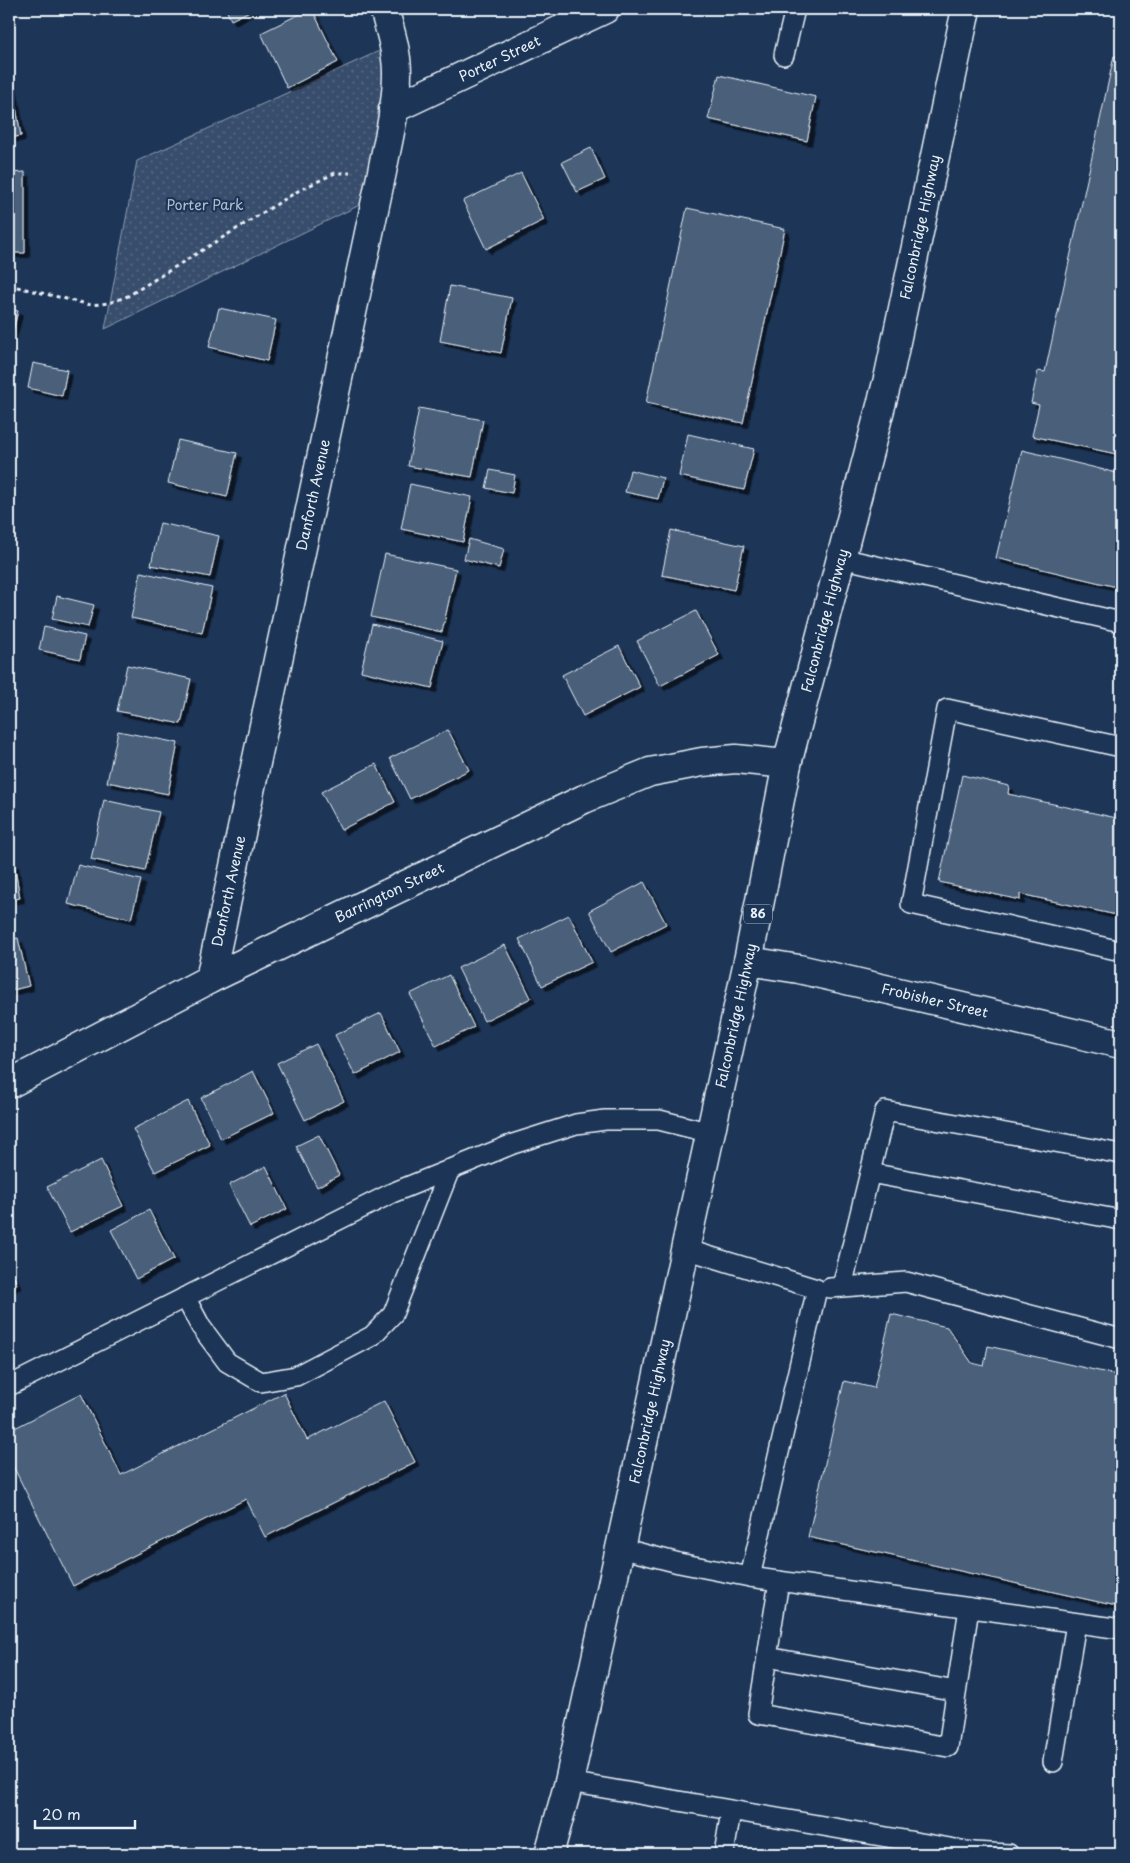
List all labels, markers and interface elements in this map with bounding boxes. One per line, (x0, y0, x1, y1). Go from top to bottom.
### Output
street label: Porter Street (455, 30, 544, 86)
street label: Falconbridge Highway (894, 153, 945, 302)
park label: Porter Park (166, 194, 244, 215)
street label: Danforth Avenue (291, 437, 335, 552)
street label: Falconbridge Highway (795, 546, 853, 695)
street label: Danforth Avenue (206, 833, 250, 948)
street label: Barrington Street (331, 857, 448, 927)
road number: 86 (744, 904, 772, 924)
street label: Falconbridge Highway (710, 941, 761, 1090)
street label: Frobisher Street (879, 978, 991, 1023)
street label: Falconbridge Highway (623, 1337, 675, 1486)
scale bar (35, 1798, 135, 1830)
text: 20 m (42, 1802, 81, 1825)

